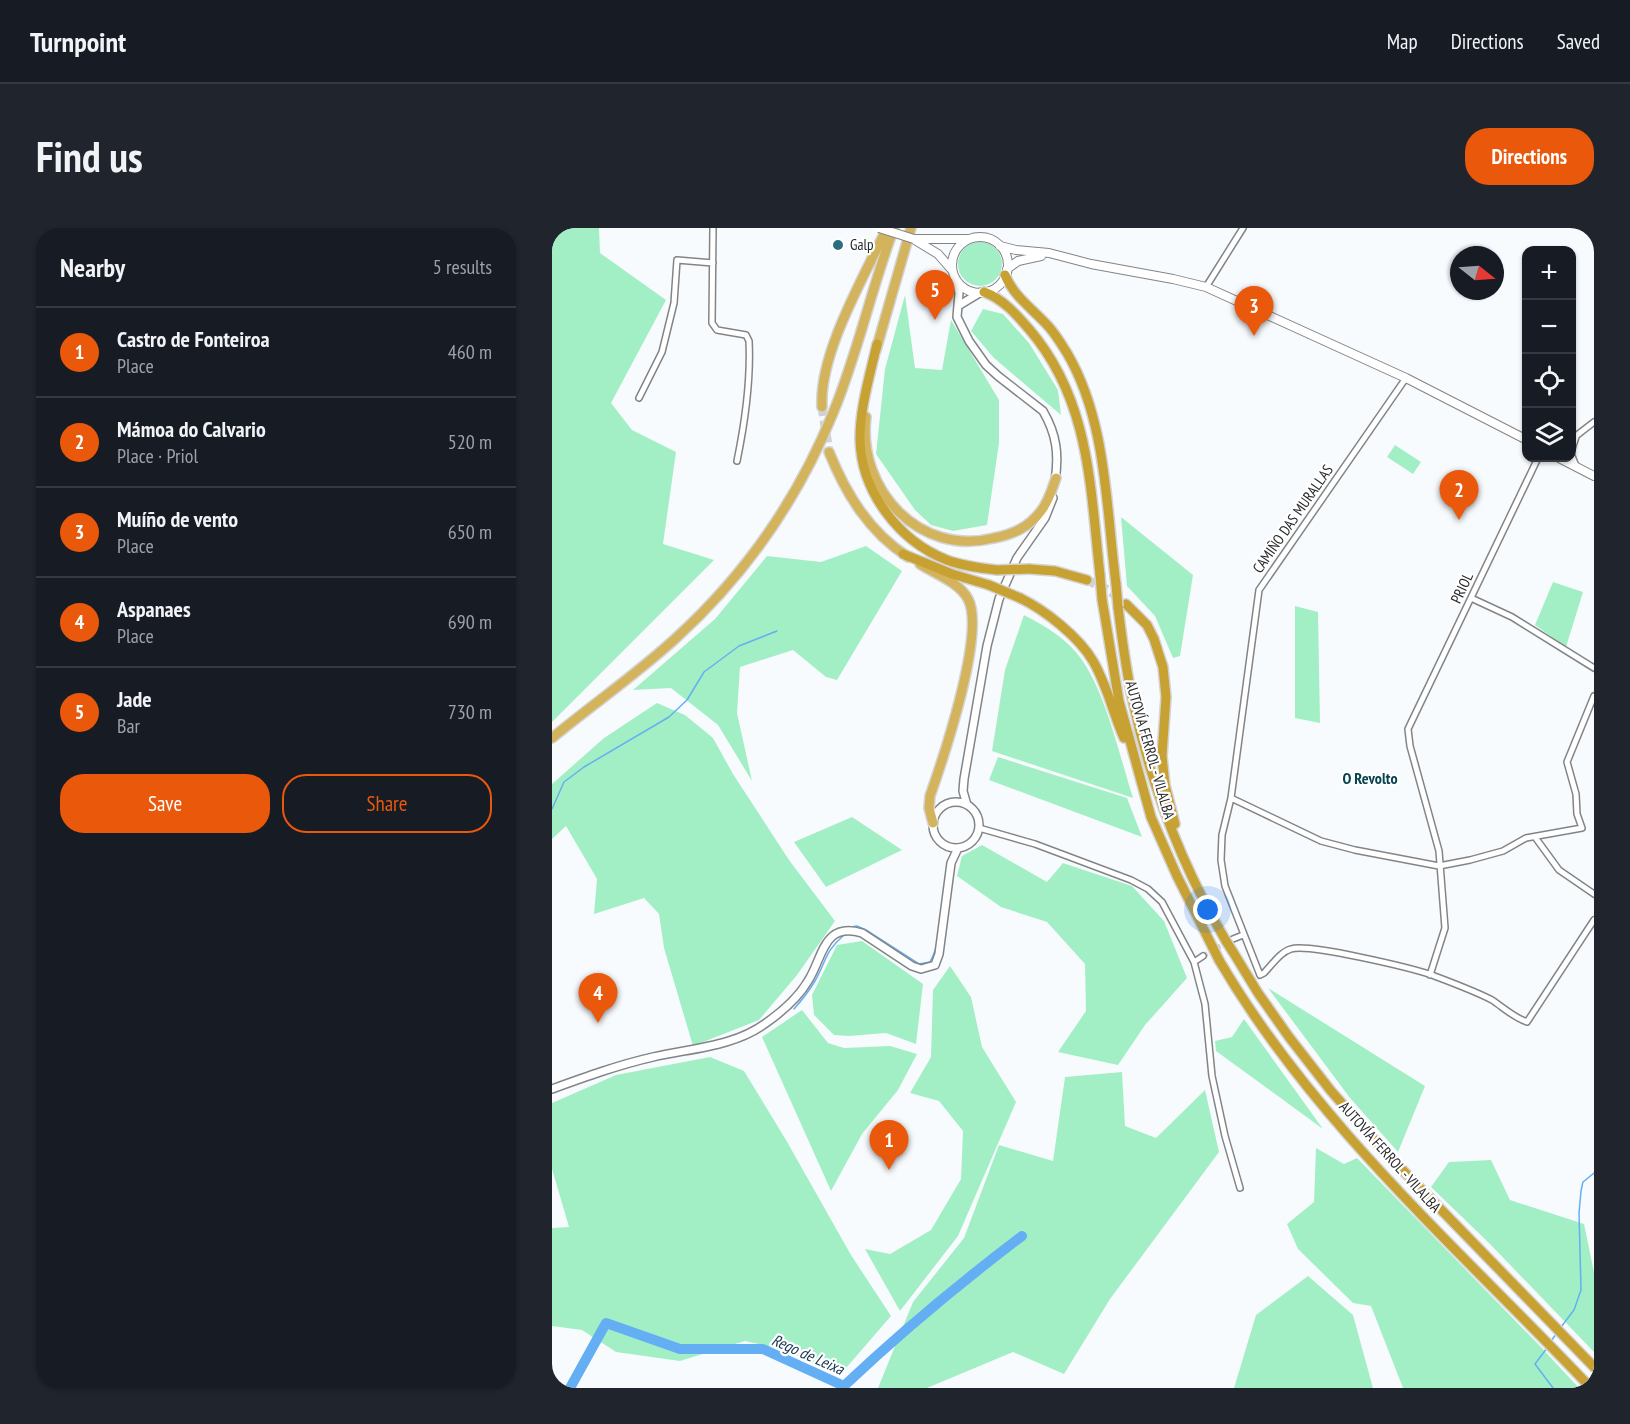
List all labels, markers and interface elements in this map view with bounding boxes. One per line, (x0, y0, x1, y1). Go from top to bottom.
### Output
text: Turnpoint (30, 23, 126, 60)
text: Map (1387, 28, 1418, 55)
text: Directions (1451, 28, 1524, 55)
text: Saved (1557, 28, 1600, 55)
button: Directions (1465, 128, 1594, 185)
text: Find us (36, 129, 143, 184)
place label: Galp (850, 235, 873, 254)
marker: Galp (831, 238, 845, 252)
north arrow (1450, 246, 1504, 300)
map controls (1522, 246, 1576, 462)
button: + (1522, 246, 1576, 300)
text: Nearby (60, 251, 125, 284)
text: 5 results (433, 254, 492, 280)
pin: 5 (916, 270, 955, 320)
pin: 3 (1234, 286, 1274, 336)
button: − (1522, 300, 1576, 354)
text: Castro de Fonteiroa (117, 325, 270, 353)
text: 1 (75, 339, 84, 365)
text: 460 m (448, 339, 492, 365)
text: Place (117, 353, 154, 379)
button: locate (1522, 354, 1576, 408)
button: layers (1522, 408, 1576, 462)
text: Mámoa do Calvario (117, 415, 266, 443)
text: 2 (75, 429, 84, 455)
text: 520 m (448, 429, 492, 455)
text: Place · Priol (117, 443, 198, 469)
street label: CAMIÑO DAS MURALLAS (1248, 461, 1337, 576)
pin: 2 (1440, 470, 1478, 520)
text: Muíño de vento (117, 505, 238, 533)
text: 3 (75, 519, 84, 545)
text: 650 m (448, 519, 492, 545)
text: Place (117, 533, 154, 559)
street label: PRIOL (1446, 569, 1477, 606)
text: Aspanaes (117, 595, 191, 623)
text: 4 (75, 609, 84, 635)
text: 690 m (448, 609, 492, 635)
text: Place (117, 623, 154, 649)
street label: AUTOVÍA FERROL - VILALBA (1122, 678, 1180, 822)
text: Jade (117, 685, 152, 713)
text: 5 (75, 699, 84, 725)
text: 730 m (448, 699, 492, 725)
text: Bar (117, 713, 140, 739)
district label: O Revolto (1342, 768, 1398, 788)
button: Save (60, 774, 270, 833)
button: Share (282, 774, 492, 833)
your location (1193, 895, 1222, 924)
pin: 4 (578, 974, 618, 1023)
street label: AUTOVÍA FERROL - VILALBA (1335, 1097, 1446, 1217)
pin: 1 (870, 1120, 908, 1170)
water label: Rego de Leixa (769, 1329, 849, 1379)

